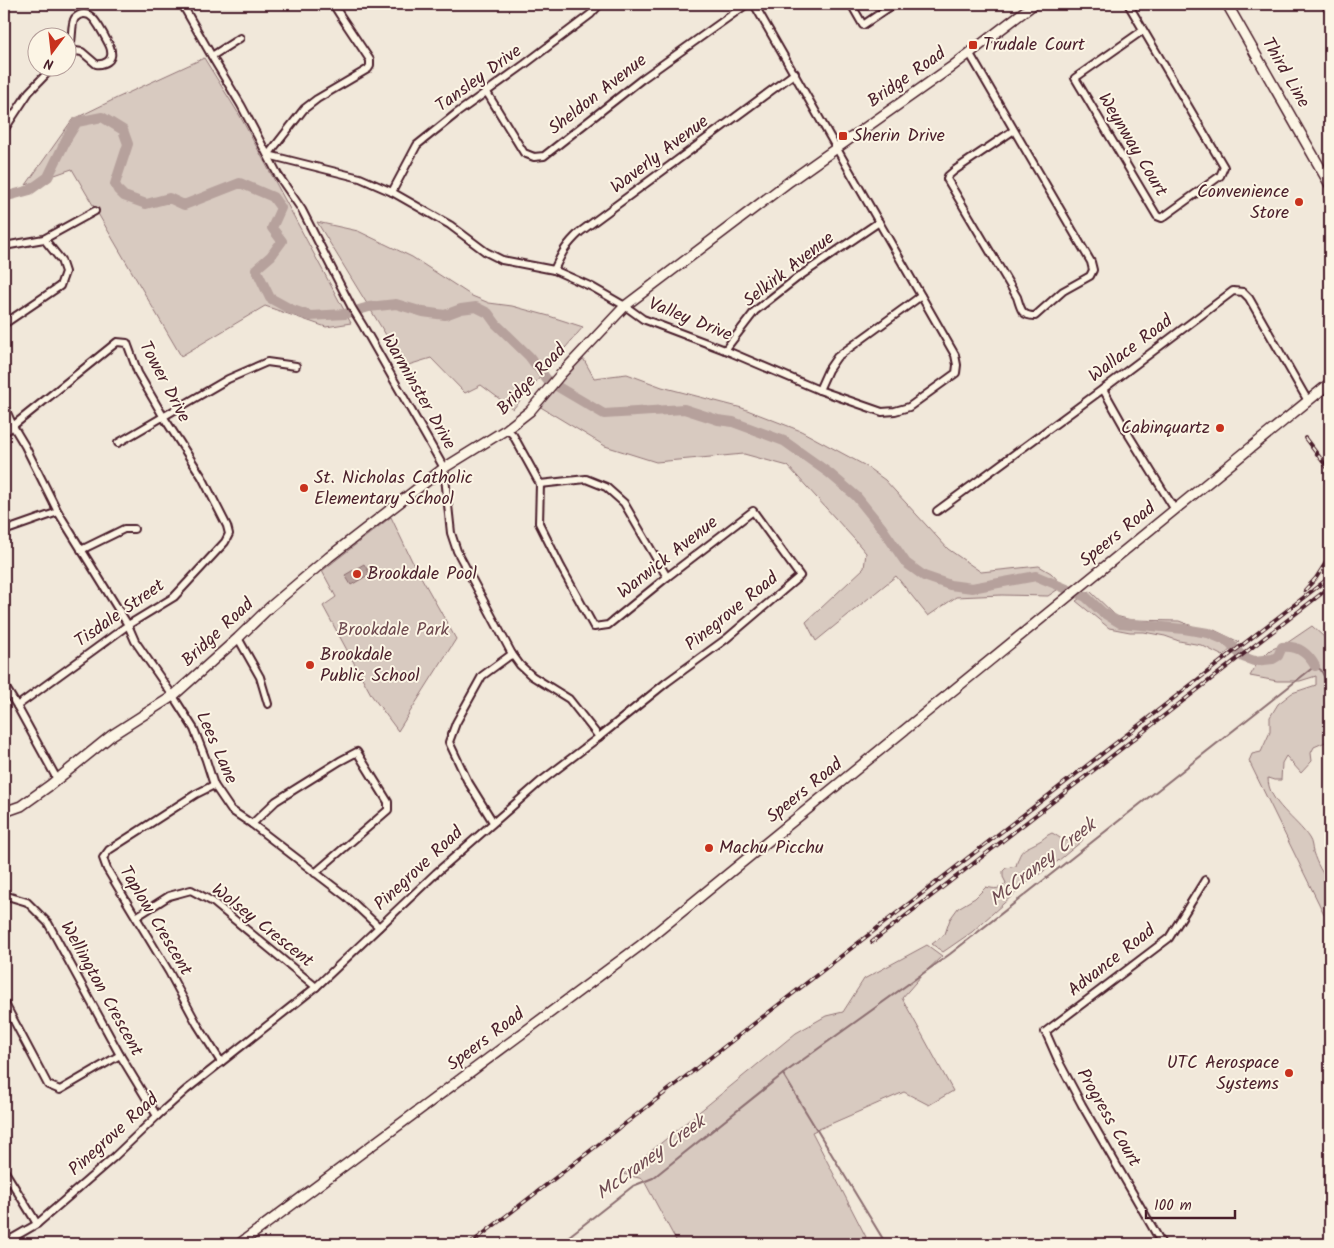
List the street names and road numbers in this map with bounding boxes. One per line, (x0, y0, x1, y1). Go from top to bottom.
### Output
street label: Third Line (1253, 32, 1317, 114)
street label: Tansley Drive (430, 38, 528, 120)
street label: Bridge Road (862, 40, 953, 116)
street label: Sheldon Avenue (542, 47, 654, 143)
street label: Weynway Court (1089, 87, 1175, 203)
street label: Waverly Avenue (604, 108, 716, 202)
street label: Selkirk Avenue (737, 225, 841, 315)
street label: Valley Drive (644, 290, 736, 350)
street label: Wallace Road (1083, 307, 1180, 390)
street label: Warminster Drive (373, 328, 463, 456)
street label: Tower Drive (130, 336, 198, 428)
street label: Bridge Road (490, 337, 575, 423)
street label: Speers Road (1073, 494, 1163, 575)
street label: Warwick Avenue (611, 509, 725, 607)
street label: Pinegrove Road (679, 564, 786, 659)
street label: Tisdale Street (69, 572, 172, 656)
street label: Bridge Road (175, 591, 262, 675)
street label: Lees Lane (187, 707, 245, 789)
street label: Speers Road (760, 750, 850, 831)
street label: Pinegrove Road (368, 819, 471, 918)
street label: Taplow Crescent (111, 860, 200, 982)
street label: Wolsey Crescent (205, 877, 320, 976)
street label: Wellington Crescent (52, 916, 151, 1063)
street label: Advance Road (1062, 917, 1163, 1005)
street label: Speers Road (441, 1000, 532, 1079)
street label: Progress Court (1068, 1063, 1148, 1174)
street label: Pinegrove Road (62, 1086, 167, 1184)

